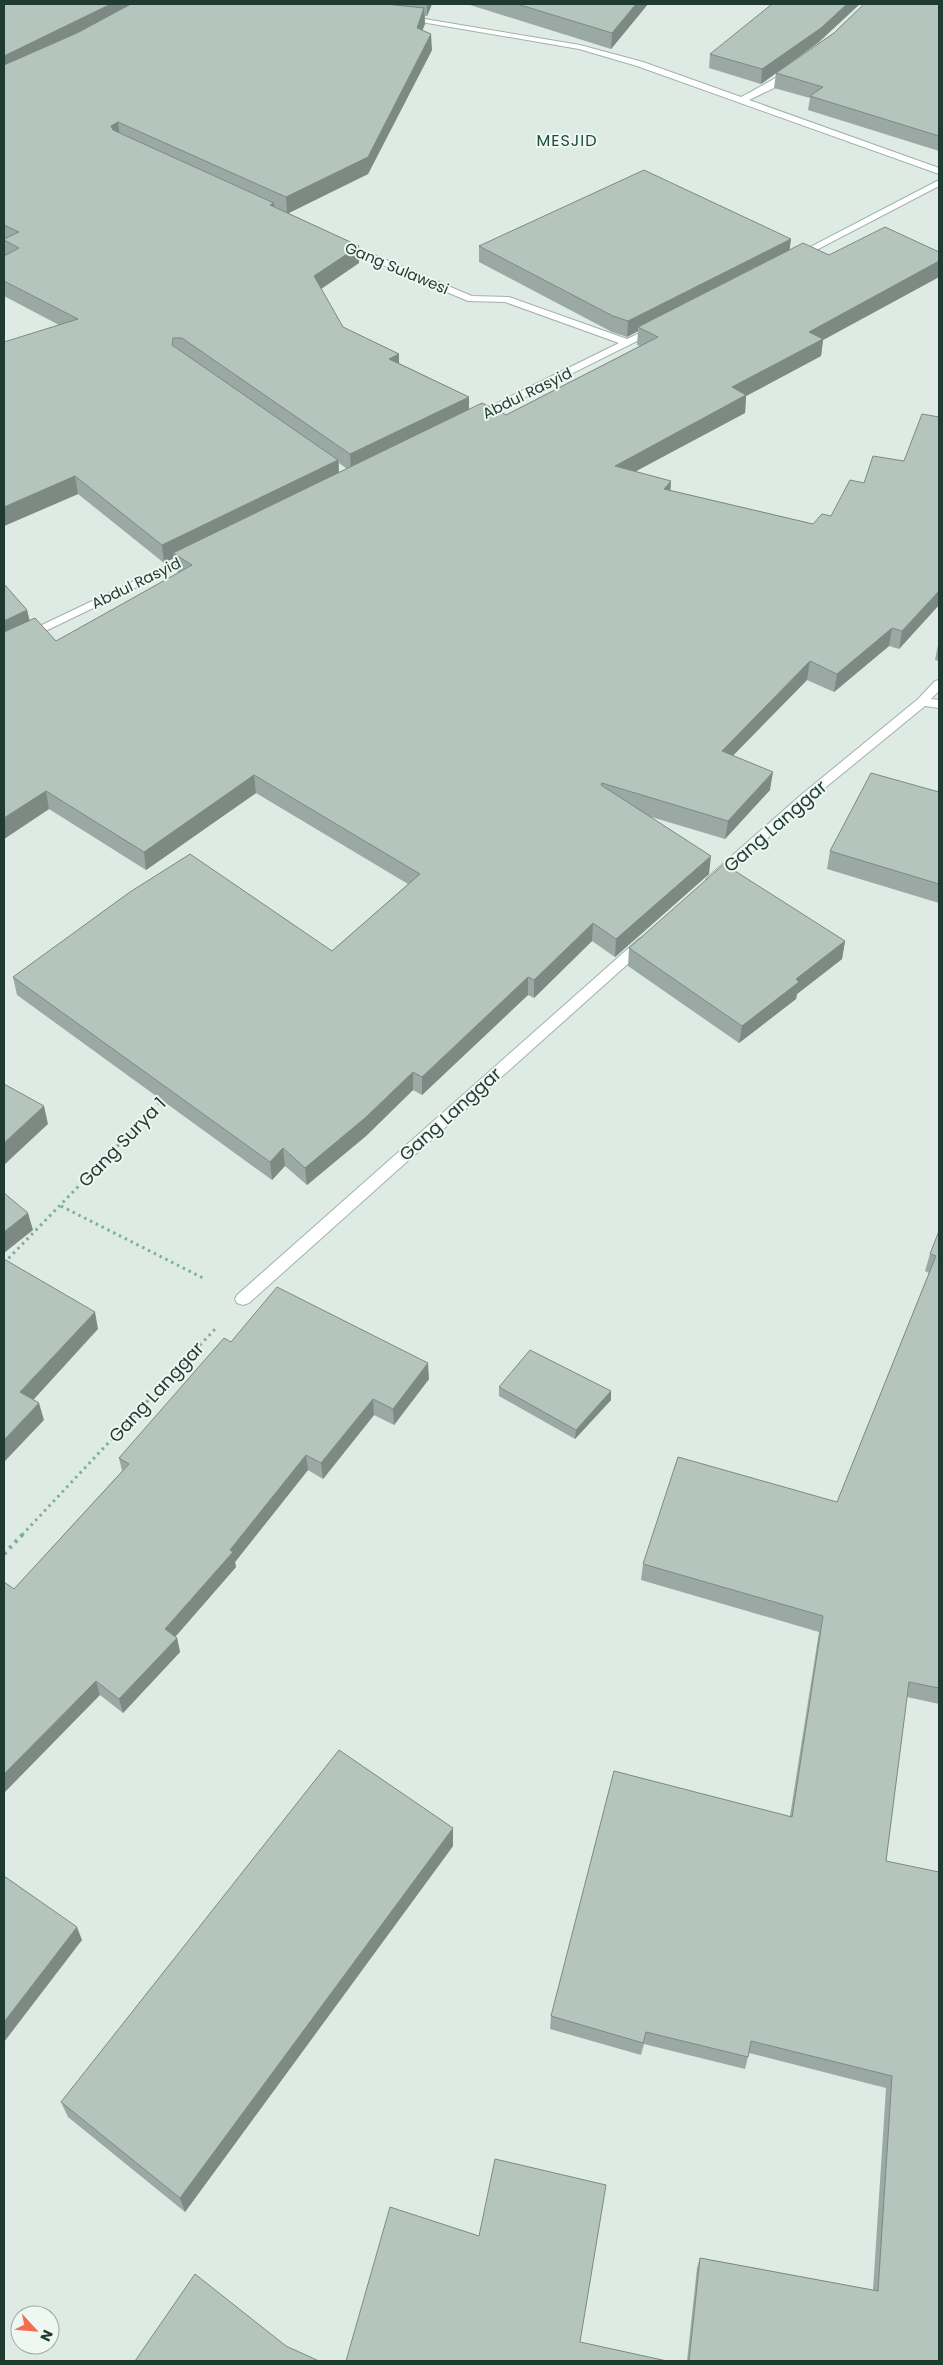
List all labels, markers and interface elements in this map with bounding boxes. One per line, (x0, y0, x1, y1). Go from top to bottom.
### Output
district label: MESJID (536, 129, 598, 152)
street label: Gang Sulawesi (342, 237, 452, 299)
street label: Abdul Rasyid (479, 362, 575, 424)
street label: Abdul Rasyid (88, 552, 184, 614)
street label: Gang Langgar (718, 774, 832, 878)
street label: Gang Langgar (394, 1061, 507, 1167)
street label: Gang Surya 1 (73, 1091, 171, 1193)
street label: Gang Langgar (103, 1336, 209, 1448)
north arrow (10, 2305, 60, 2355)
text: N (35, 2327, 58, 2345)

